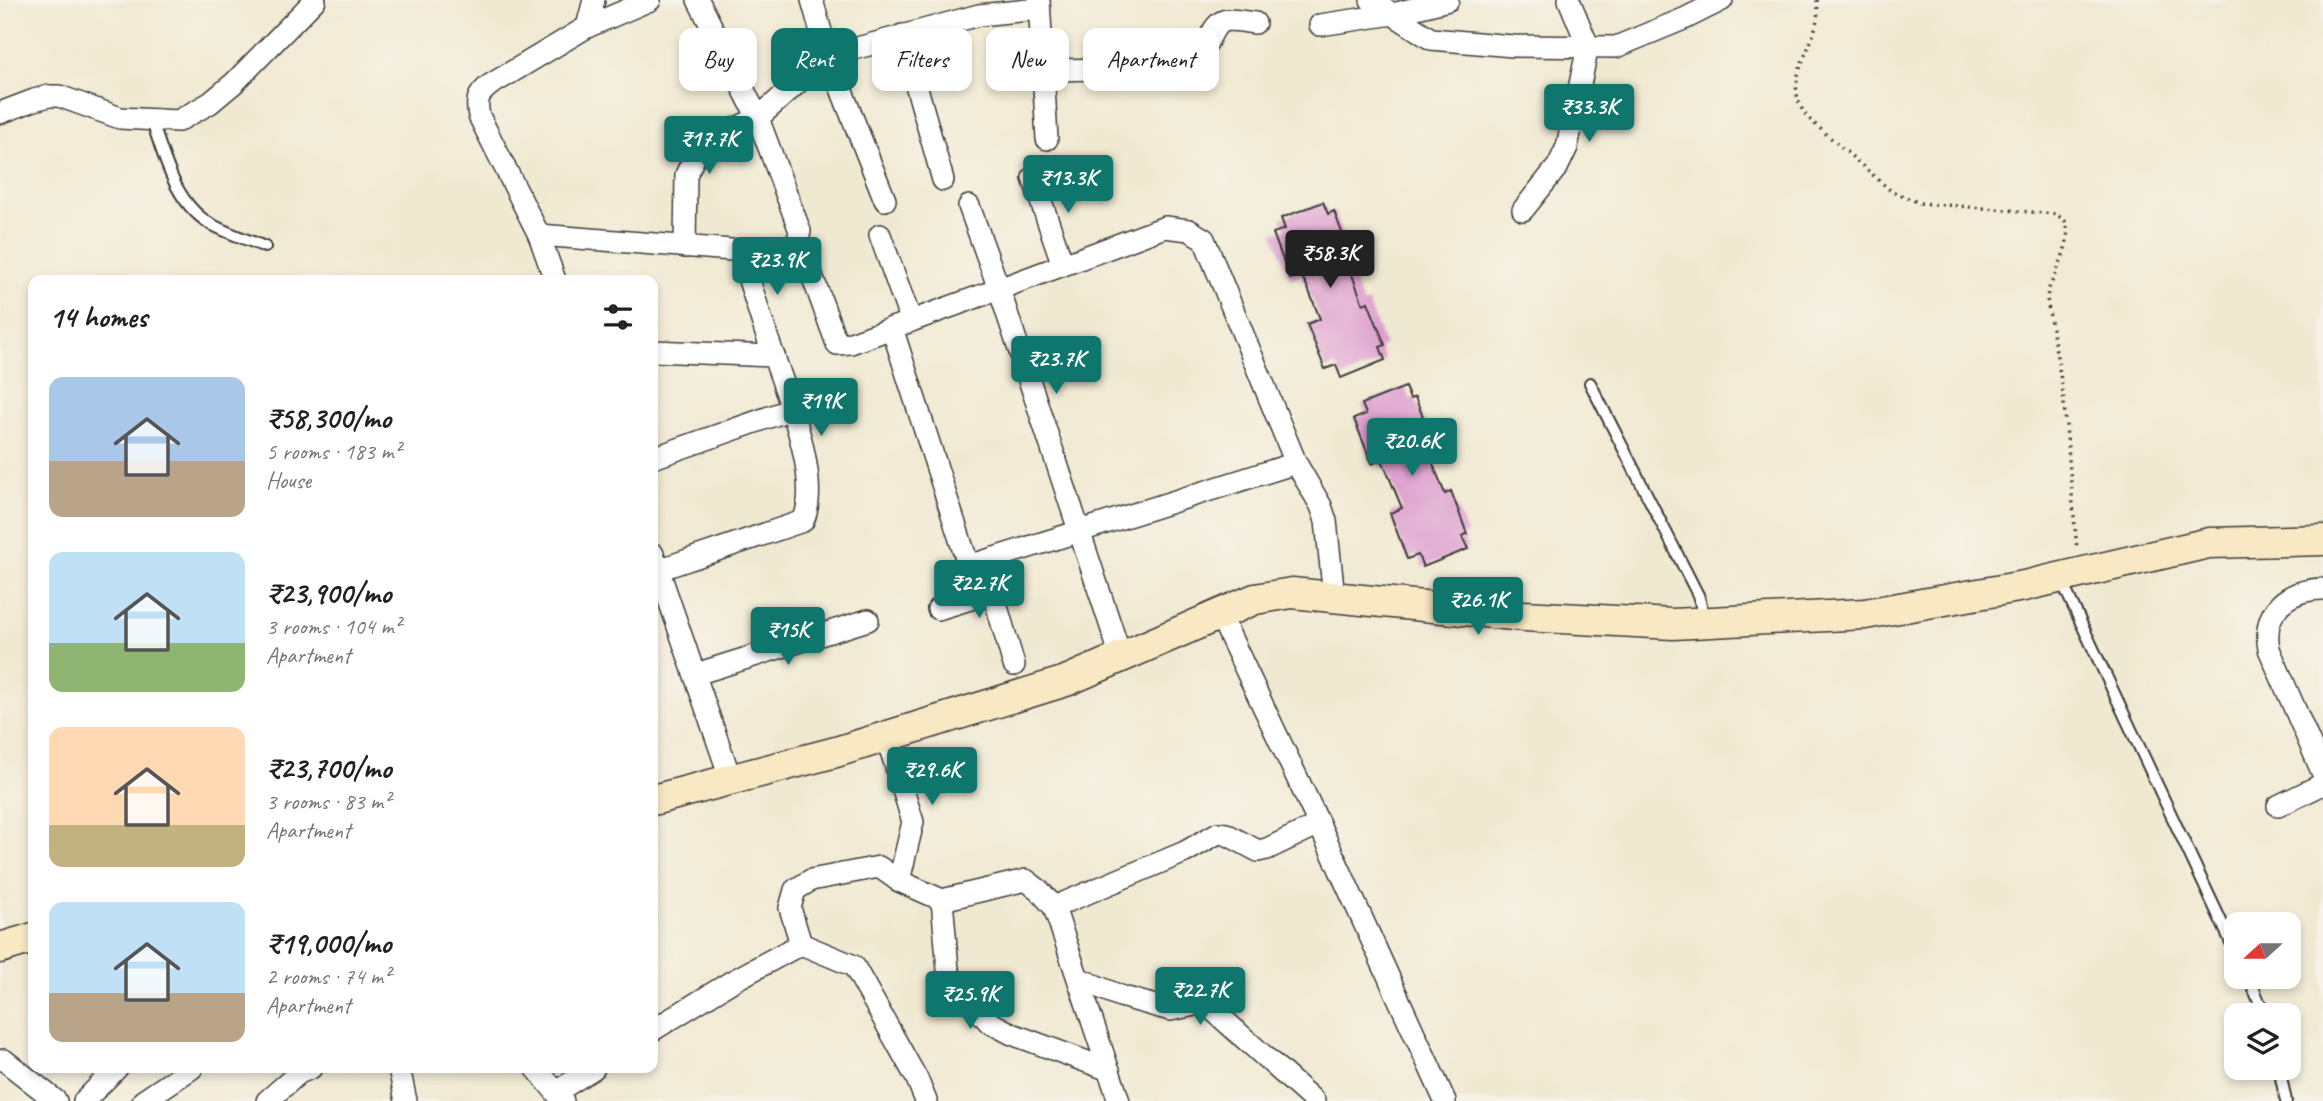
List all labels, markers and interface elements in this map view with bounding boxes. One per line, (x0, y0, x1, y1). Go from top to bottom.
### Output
chip: Buy (679, 28, 757, 91)
chip: Rent (771, 28, 858, 91)
chip: Filters (872, 28, 972, 91)
chip: New (986, 28, 1069, 91)
chip: Apartment (1083, 28, 1219, 91)
pin: ₹33.3K (1532, 85, 1646, 144)
text: ₹33.3K (1560, 92, 1618, 121)
pin: ₹17.7K (652, 116, 766, 176)
text: ₹17.7K (680, 124, 738, 153)
pin: ₹13.3K (1011, 156, 1125, 215)
text: ₹13.3K (1039, 163, 1097, 192)
pin: ₹58.3K (1273, 230, 1387, 290)
pin: ₹23.9K (720, 238, 834, 297)
text: ₹58.3K (1301, 238, 1359, 267)
text: ₹23.9K (748, 245, 806, 274)
text: 14 homes (49, 298, 147, 336)
icon: filters (599, 298, 637, 336)
pin: ₹23.7K (999, 336, 1113, 396)
text: ₹23.7K (1027, 344, 1085, 373)
pin: ₹19K (780, 378, 862, 438)
text: ₹19K (800, 386, 842, 415)
text: ₹58,300/mo (266, 399, 391, 437)
icon: home (105, 405, 189, 489)
pin: ₹20.6K (1355, 419, 1469, 478)
text: ₹20.6K (1383, 426, 1441, 455)
text: 5 rooms · 183 m² (266, 437, 401, 466)
text: House (266, 466, 311, 495)
pin: ₹22.7K (922, 560, 1036, 620)
text: ₹22.7K (950, 568, 1008, 597)
text: ₹23,900/mo (266, 574, 391, 612)
pin: ₹26.1K (1421, 578, 1535, 637)
icon: home (105, 580, 189, 664)
text: ₹26.1K (1449, 585, 1507, 614)
pin: ₹15K (747, 608, 829, 667)
text: 3 rooms · 104 m² (266, 612, 401, 641)
text: ₹15K (767, 615, 809, 644)
text: Apartment (266, 641, 351, 670)
pin: ₹29.6K (875, 748, 989, 807)
text: ₹23,700/mo (266, 749, 391, 787)
icon: home (105, 755, 189, 839)
text: ₹29.6K (903, 755, 961, 784)
text: 3 rooms · 83 m² (266, 787, 390, 816)
text: Apartment (266, 816, 351, 845)
north arrow (2224, 912, 2301, 989)
map controls (2224, 912, 2301, 1080)
text: ₹19,000/mo (266, 924, 391, 962)
icon: home (105, 930, 189, 1014)
text: 2 rooms · 74 m² (266, 962, 390, 991)
pin: ₹22.7K (1143, 968, 1257, 1027)
pin: ₹25.9K (913, 972, 1027, 1031)
text: ₹22.7K (1171, 975, 1229, 1004)
text: ₹25.9K (942, 979, 999, 1008)
text: Apartment (266, 991, 351, 1020)
button: layers (2224, 1003, 2301, 1080)

